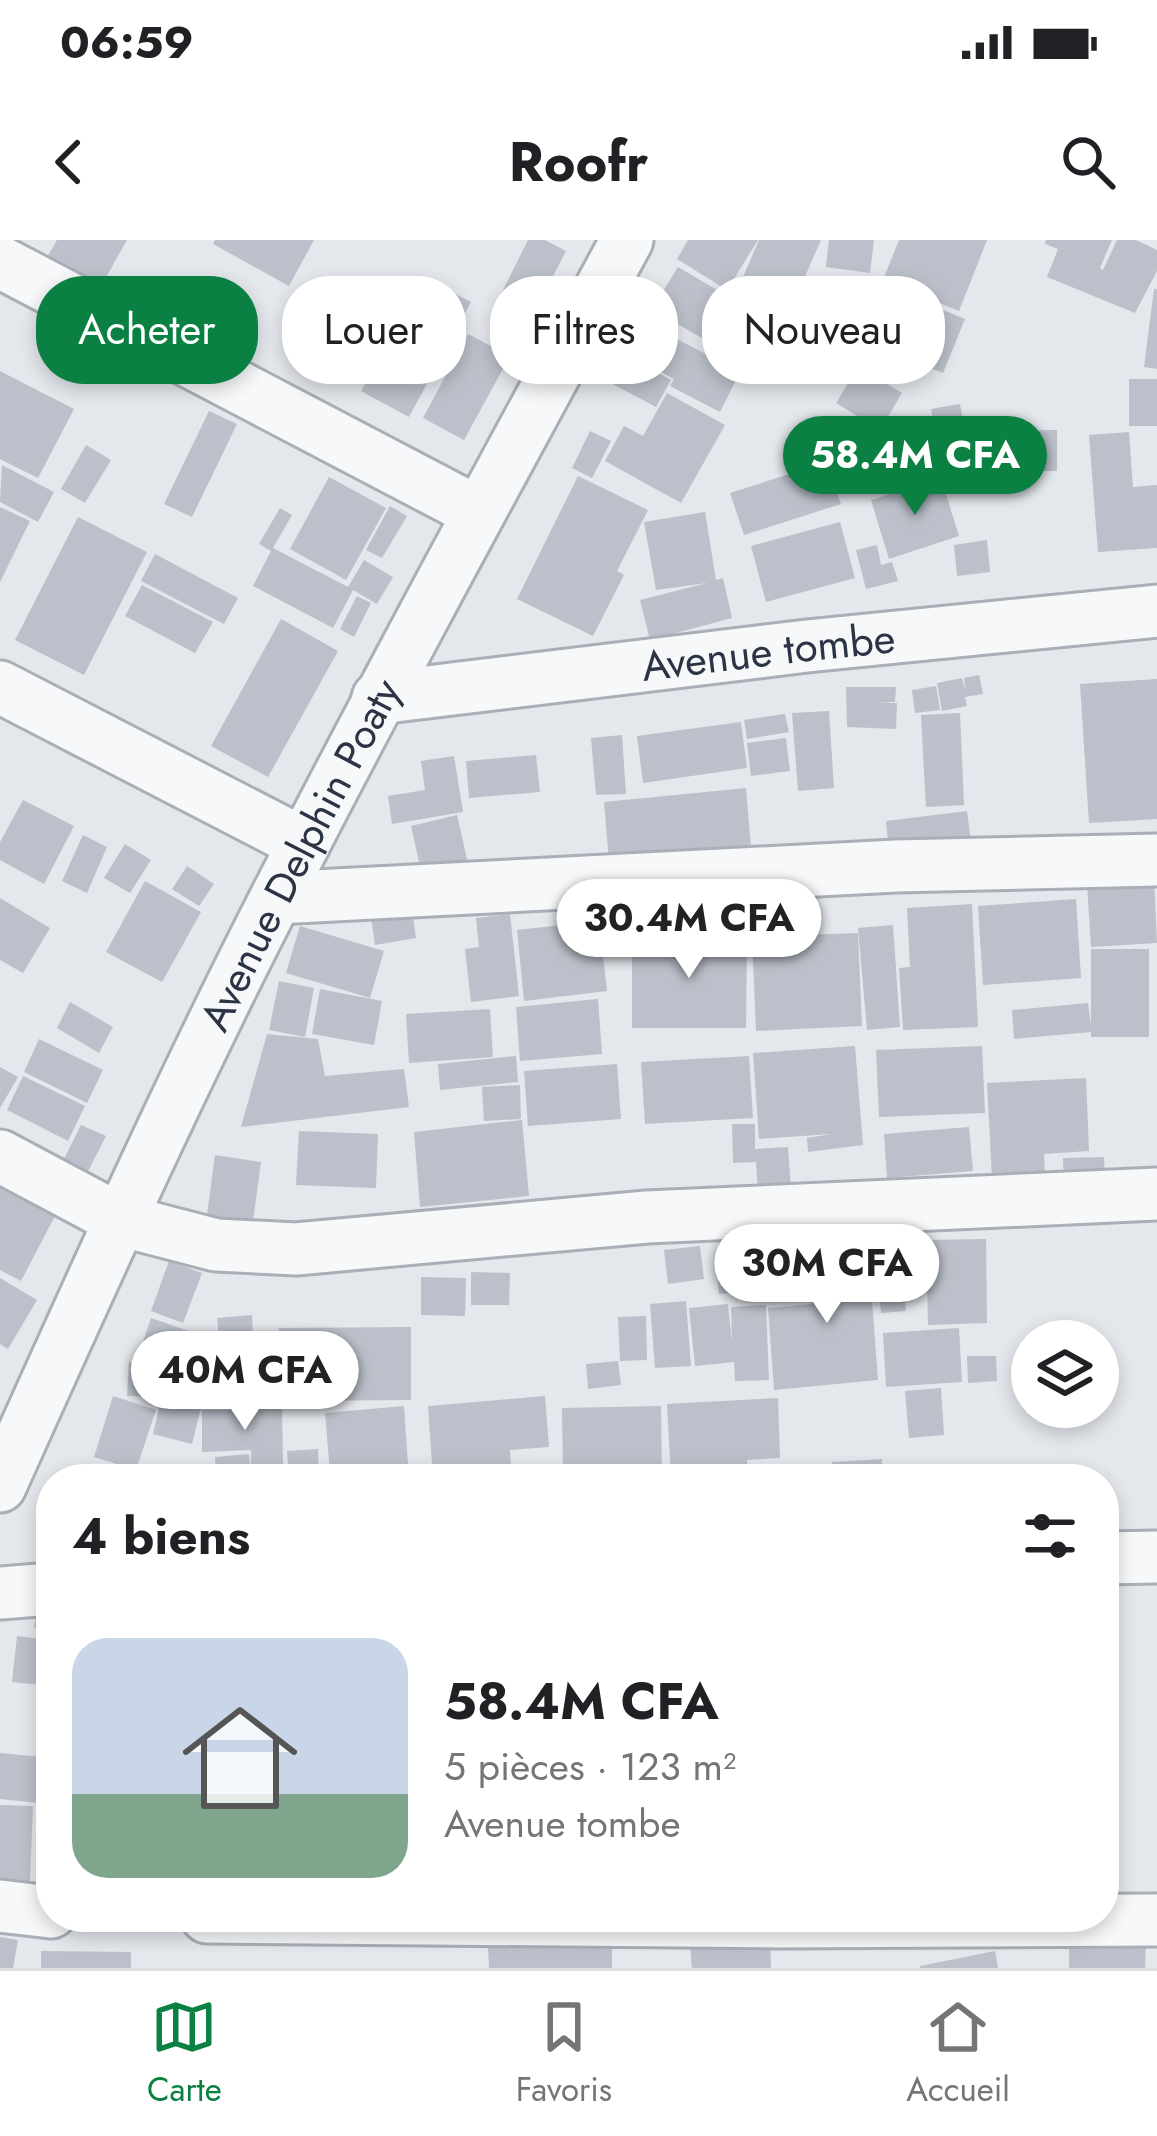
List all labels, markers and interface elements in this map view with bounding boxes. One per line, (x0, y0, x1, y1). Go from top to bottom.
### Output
text: 06:59 (60, 10, 194, 75)
text: Roofr (509, 123, 648, 201)
icon: back (36, 129, 102, 195)
icon: search (1055, 129, 1121, 195)
chip: Acheter (36, 276, 258, 384)
chip: Louer (282, 276, 466, 384)
chip: Filtres (490, 276, 678, 384)
chip: Nouveau (702, 276, 945, 384)
pin: 58.4M CFA (778, 416, 1052, 518)
text: 58.4M CFA (810, 426, 1020, 483)
street label: Avenue tombe (638, 607, 898, 696)
street label: Avenue Delphin Poaty (184, 667, 416, 1041)
pin: 30.4M CFA (552, 879, 826, 981)
text: 30.4M CFA (583, 889, 795, 946)
pin: 30M CFA (716, 1224, 938, 1326)
text: 30M CFA (741, 1234, 913, 1291)
map controls (1011, 1320, 1119, 1428)
button: layers (1011, 1320, 1119, 1428)
pin: 40M CFA (134, 1331, 356, 1433)
text: 40M CFA (158, 1341, 332, 1398)
text: 4 biens (72, 1499, 250, 1573)
icon: filters (1017, 1503, 1083, 1569)
text: 58.4M CFA (444, 1664, 719, 1738)
icon: home (168, 1686, 312, 1830)
text: 5 pièces · 123 m² (444, 1738, 736, 1795)
text: Avenue tombe (444, 1795, 681, 1852)
tab: Carte (147, 1994, 222, 2113)
tab: Favoris (516, 1994, 612, 2113)
tab: Accueil (906, 1994, 1010, 2113)

